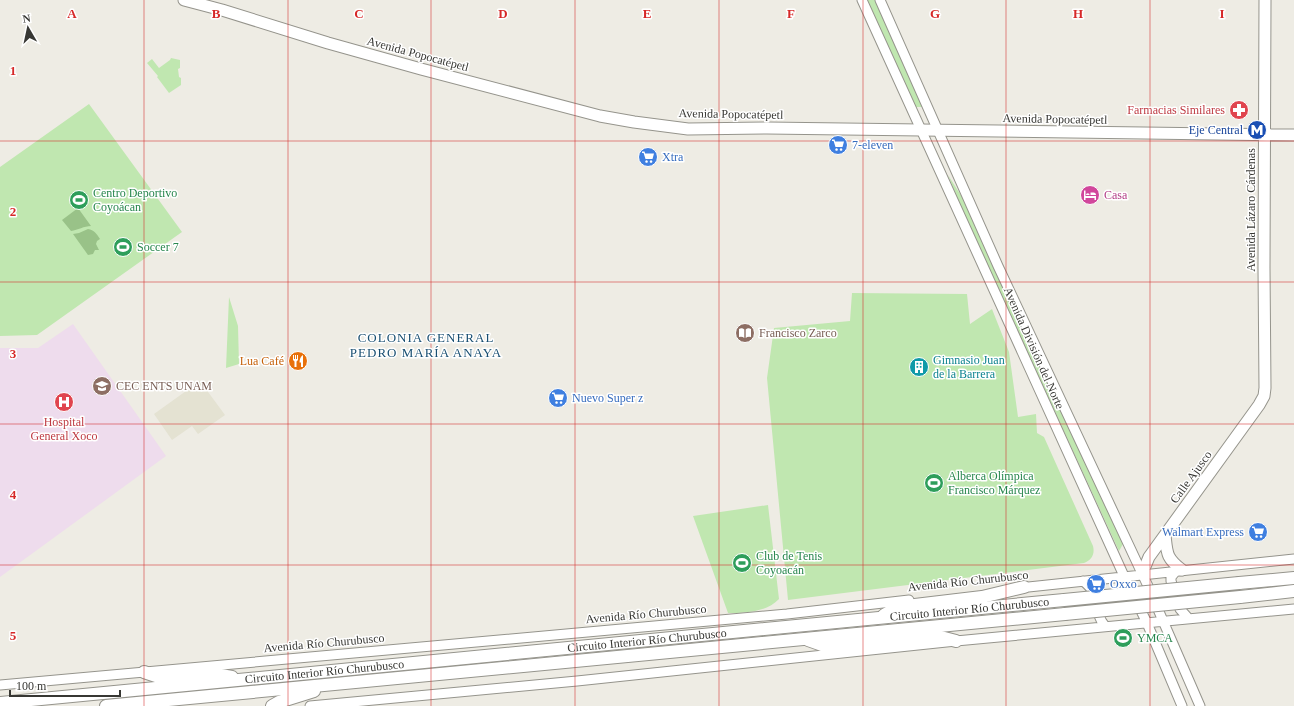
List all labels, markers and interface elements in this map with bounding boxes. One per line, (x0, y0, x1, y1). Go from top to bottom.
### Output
text: A (67, 6, 77, 21)
text: B (212, 6, 221, 21)
text: C (354, 6, 364, 21)
text: D (498, 6, 508, 21)
text: E (643, 6, 651, 21)
text: F (787, 6, 795, 21)
text: G (930, 6, 940, 21)
text: H (1073, 6, 1083, 21)
text: I (1219, 6, 1225, 21)
north arrow (8, 8, 48, 48)
text: N (22, 12, 31, 25)
street label: Avenida Popocatépetl (366, 34, 471, 74)
text: 1 (10, 63, 16, 78)
pharmacy icon: Farmacias Similares (1228, 99, 1250, 121)
place label: Farmacias Similares (1127, 103, 1225, 117)
street label: Avenida Popocatépetl (679, 106, 784, 122)
street label: Avenida Popocatépetl (1003, 111, 1108, 127)
metro station icon: Eje Central (1246, 119, 1268, 141)
place label: Eje Central (1189, 123, 1244, 137)
supermarket icon: 7-eleven (827, 134, 849, 156)
place label: 7-eleven (852, 138, 893, 152)
supermarket icon: Xtra (637, 146, 659, 168)
street label: Avenida Lázaro Cárdenas (1244, 148, 1258, 272)
place label: Xtra (662, 150, 684, 164)
hotel icon: Casa (1079, 184, 1101, 206)
place label: Centro Deportivo Coyoácan (93, 186, 177, 214)
place label: Casa (1104, 188, 1128, 202)
sports icon: Centro Deportivo Coyoácan (68, 189, 90, 211)
text: 2 (10, 204, 16, 219)
sports icon: Soccer 7 (112, 236, 134, 258)
place label: Soccer 7 (137, 240, 179, 254)
street label: Avenida División del Norte (1001, 285, 1067, 411)
library icon: Francisco Zarco (734, 322, 756, 344)
place label: Francisco Zarco (759, 326, 837, 340)
district label: COLONIA GENERAL PEDRO MARÍA ANAYA (350, 330, 502, 360)
text: 3 (10, 346, 17, 361)
restaurant icon: Lua Café (287, 350, 309, 372)
place label: Gimnasio Juan de la Barrera (933, 353, 1005, 381)
place label: Lua Café (240, 354, 284, 368)
building icon: Gimnasio Juan de la Barrera (908, 356, 930, 378)
school or university icon: CEC ENTS UNAM (91, 375, 113, 397)
place label: CEC ENTS UNAM (116, 379, 212, 393)
supermarket icon: Nuevo Super z (547, 387, 569, 409)
hospital icon: Hospital General Xoco (53, 391, 75, 413)
place label: Nuevo Super z (572, 391, 643, 405)
place label: Hospital General Xoco (31, 415, 97, 443)
street label: Calle Ajusco (1167, 448, 1215, 506)
place label: Alberca Olímpica Francisco Márquez (948, 469, 1040, 497)
sports icon: Alberca Olímpica Francisco Márquez (923, 472, 945, 494)
text: 4 (10, 487, 17, 502)
supermarket icon: Walmart Express (1247, 521, 1269, 543)
place label: Walmart Express (1162, 525, 1244, 539)
place label: Club de Tenis Coyoacán (756, 549, 823, 577)
sports icon: Club de Tenis Coyoacán (731, 552, 753, 574)
street label: Avenida Río Churubusco (907, 568, 1029, 594)
supermarket icon: Oxxo (1085, 573, 1107, 595)
place label: Oxxo (1110, 577, 1137, 591)
street label: Circuito Interior Río Churubusco (889, 594, 1050, 624)
street label: Avenida Río Churubusco (585, 602, 707, 626)
street label: Circuito Interior Río Churubusco (567, 626, 727, 655)
sports icon: YMCA (1112, 627, 1134, 649)
text: 5 (10, 628, 17, 643)
street label: Avenida Río Churubusco (263, 631, 385, 655)
place label: YMCA (1137, 631, 1173, 645)
street label: Circuito Interior Río Churubusco (244, 657, 405, 686)
scale bar (10, 672, 120, 698)
text: 100 m (16, 679, 47, 693)

